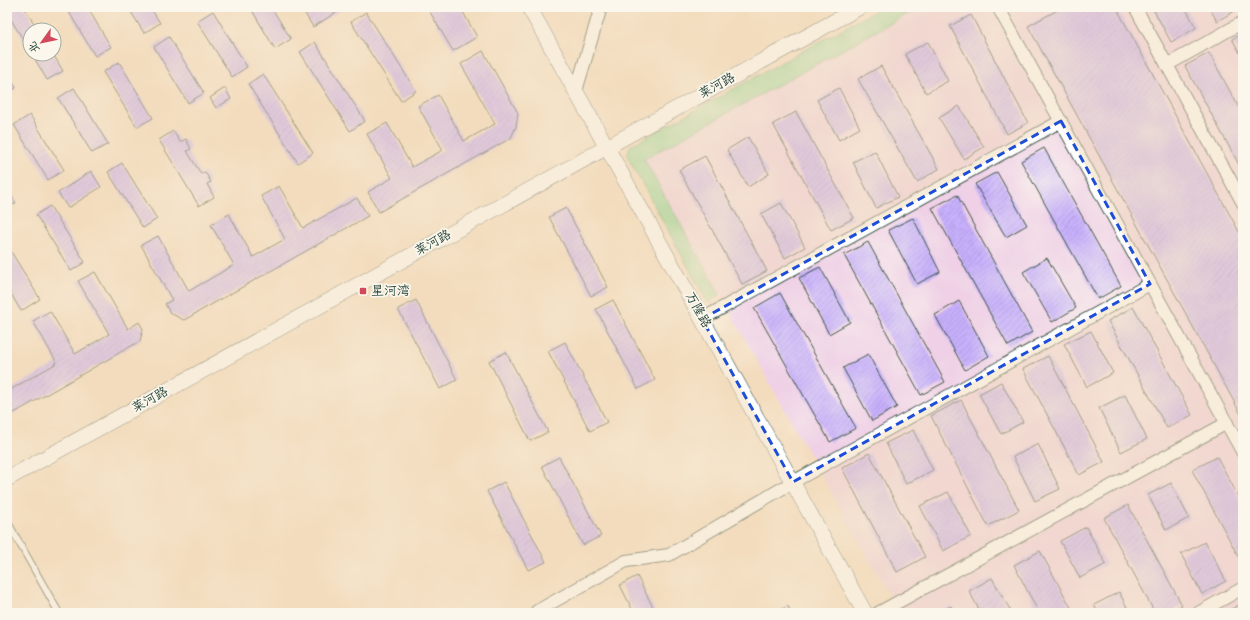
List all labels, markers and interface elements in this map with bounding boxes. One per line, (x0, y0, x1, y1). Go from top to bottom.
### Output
north arrow (22, 22, 62, 62)
text: 北 (25, 38, 44, 56)
street label: 莱河路 (695, 68, 739, 104)
street label: 莱河路 (411, 225, 455, 261)
place label: 星河湾 (371, 282, 410, 301)
marker: 星河湾 (358, 286, 368, 296)
street label: 万隆路 (680, 288, 716, 332)
street label: 莱河路 (128, 382, 172, 418)

